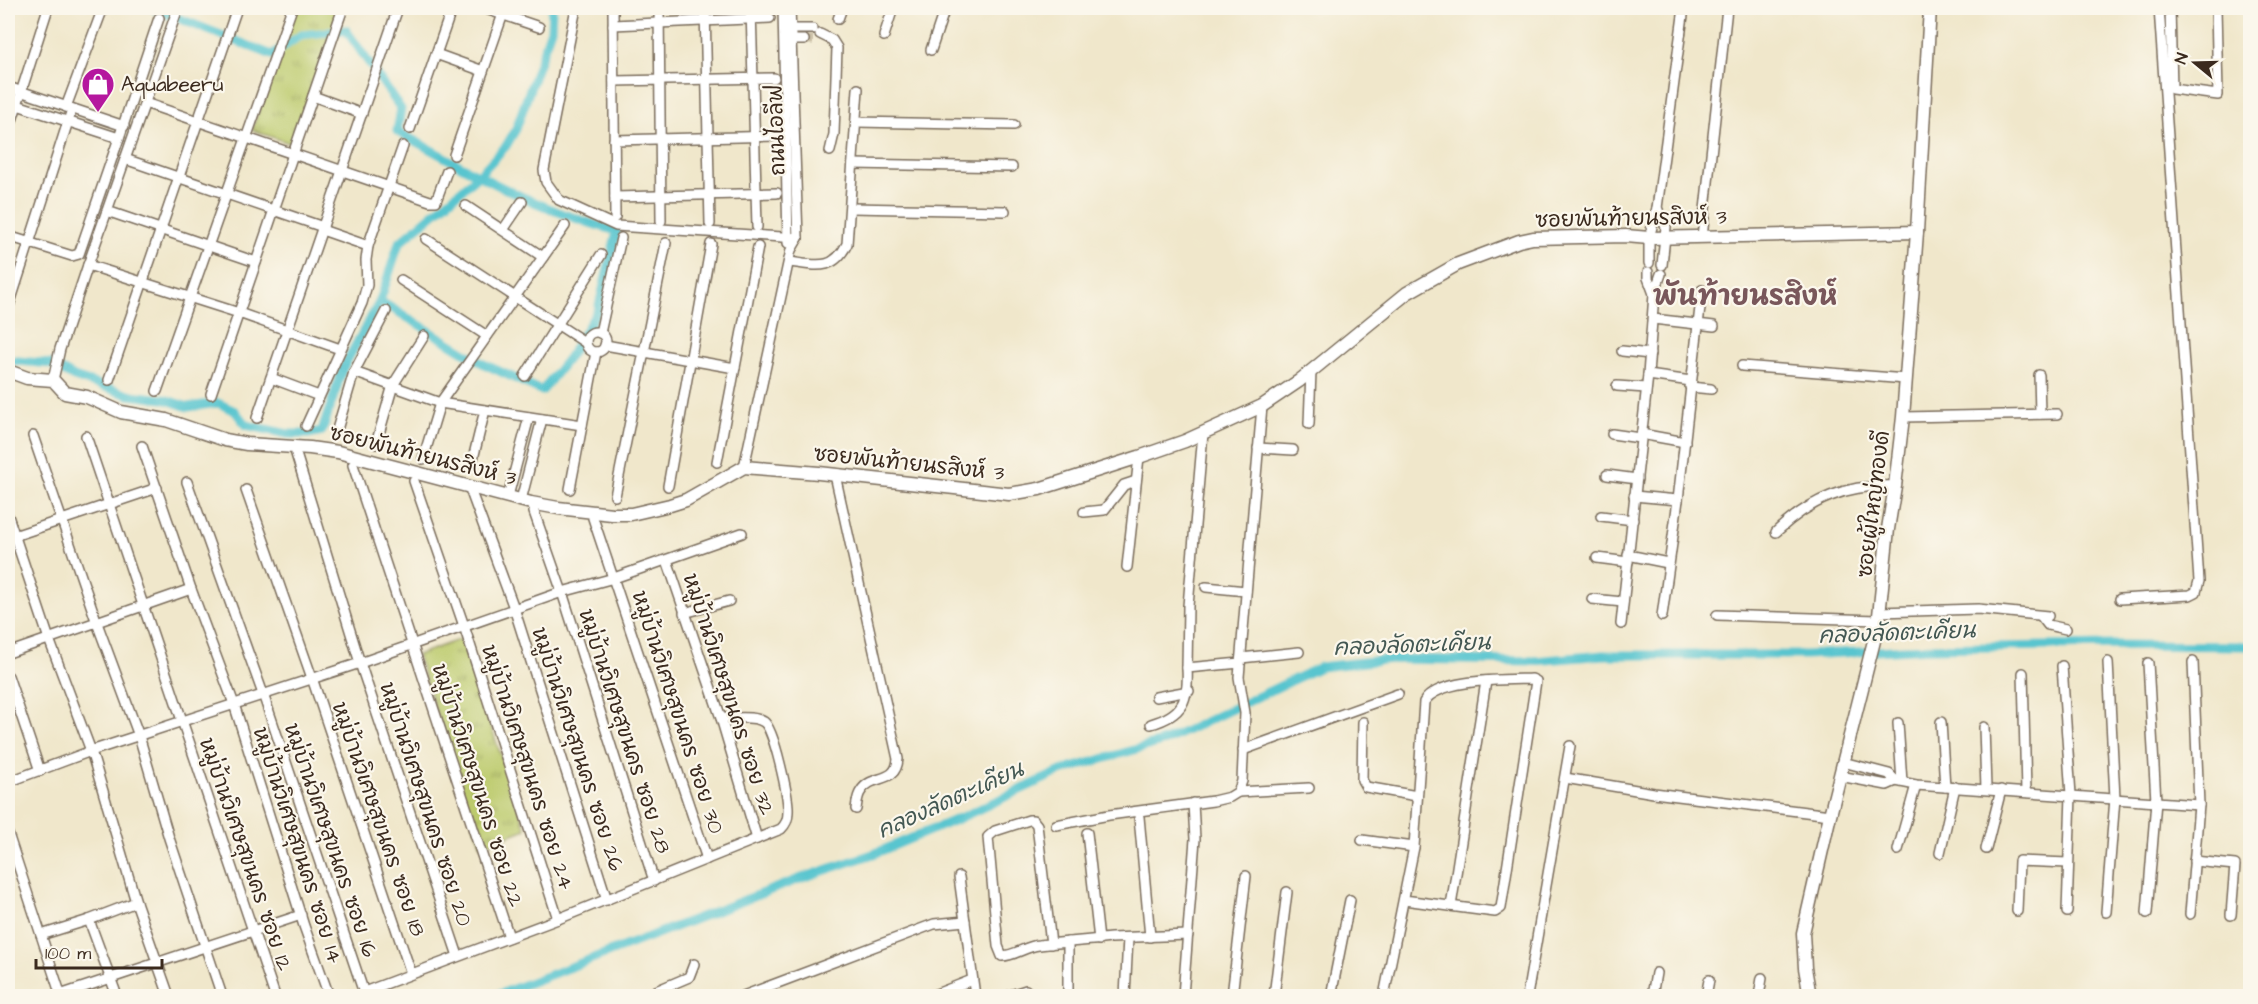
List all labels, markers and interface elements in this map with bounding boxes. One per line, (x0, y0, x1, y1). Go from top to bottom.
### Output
north arrow (2165, 33, 2225, 93)
text: N (2170, 50, 2194, 67)
shop icon: Aquabeeru (80, 66, 116, 113)
place label: Aquabeeru (121, 70, 224, 99)
street label: ถนนไอลีฟ (760, 84, 793, 176)
street label: ซอยพันท้ายนรสิงห์ 3 (1535, 202, 1727, 235)
district label: พันท้ายนรสิงห์ (1653, 277, 1837, 316)
street label: ซอยพันท้ายนรสิงห์ 3 (326, 418, 520, 493)
street label: ซอยผู้ใหญ่ทองดี (1850, 429, 1898, 579)
street label: ซอยพันท้ายนรสิงห์ 3 (812, 439, 1006, 488)
street label: หมู่บ้านวิเศษสุขนคร ซอย 32 (675, 570, 781, 819)
street label: หมู่บ้านวิเศษสุขนคร ซอย 30 (624, 587, 731, 838)
street label: หมู่บ้านวิเศษสุขนคร ซอย 28 (570, 605, 678, 858)
water label: คลองลัดตะเคียน (1818, 615, 1977, 652)
street label: หมู่บ้านวิเศษสุขนคร ซอย 26 (523, 623, 631, 875)
water label: คลองลัดตะเคียน (1333, 627, 1492, 664)
street label: หมู่บ้านวิเศษสุขนคร ซอย 24 (473, 641, 581, 894)
street label: หมู่บ้านวิเศษสุขนคร ซอย 22 (424, 660, 531, 911)
street label: หมู่บ้านวิเศษสุขนคร ซอย 20 (371, 678, 479, 930)
street label: หมู่บ้านวิเศษสุขนคร ซอย 18 (324, 698, 432, 941)
street label: หมู่บ้านวิเศษสุขนคร ซอย 16 (276, 719, 384, 961)
street label: หมู่บ้านวิเศษสุขนคร ซอย 14 (245, 723, 349, 967)
street label: หมู่บ้านวิเศษสุขนคร ซอย 12 (191, 734, 299, 975)
water label: คลองลัดตะเคียน (873, 754, 1030, 846)
scale bar (36, 932, 162, 970)
text: 100 m (45, 941, 91, 966)

